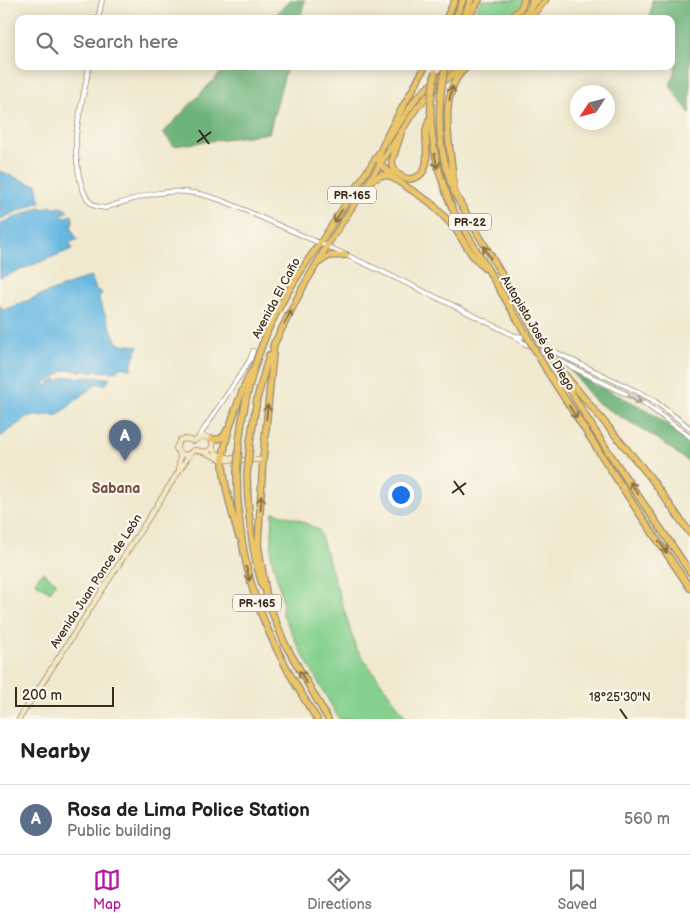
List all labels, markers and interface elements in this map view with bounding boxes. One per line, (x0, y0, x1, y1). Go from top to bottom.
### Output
search box (15, 15, 675, 70)
icon: search (33, 29, 61, 57)
text: Search here (73, 31, 178, 54)
north arrow (570, 85, 615, 130)
one-way arrow (447, 86, 456, 102)
one-way arrow (432, 153, 441, 169)
road number: PR-165 (328, 186, 376, 204)
one-way arrow (333, 209, 343, 223)
road number: PR-22 (449, 213, 491, 230)
one-way arrow (482, 245, 492, 259)
street label: Avenida El Caño (249, 255, 304, 341)
street label: Autopista José de Diego (497, 273, 578, 394)
one-way arrow (283, 309, 293, 324)
one-way arrow (627, 395, 642, 404)
one-way arrow (263, 404, 272, 420)
one-way arrow (568, 404, 578, 418)
pin: A (109, 420, 141, 461)
district label: Sabana (92, 480, 140, 497)
one-way arrow (628, 481, 639, 495)
your location (388, 482, 414, 508)
one-way arrow (256, 496, 265, 512)
street label: Avenida Juan Ponce de León (47, 511, 146, 651)
one-way arrow (658, 540, 668, 554)
one-way arrow (244, 565, 253, 581)
road number: PR-165 (233, 594, 281, 612)
one-way arrow (298, 670, 308, 685)
scale bar (15, 684, 114, 707)
text: 200 m (22, 687, 62, 704)
text: 18°25'30"N (589, 690, 651, 705)
text: Nearby (20, 739, 90, 764)
text: Rosa de Lima Police Station (67, 799, 310, 822)
text: A (31, 810, 41, 829)
text: 560 m (624, 810, 670, 829)
text: Public building (67, 822, 171, 841)
tab: Map (93, 866, 121, 913)
tab: Directions (307, 866, 372, 913)
tab: Saved (558, 866, 597, 913)

